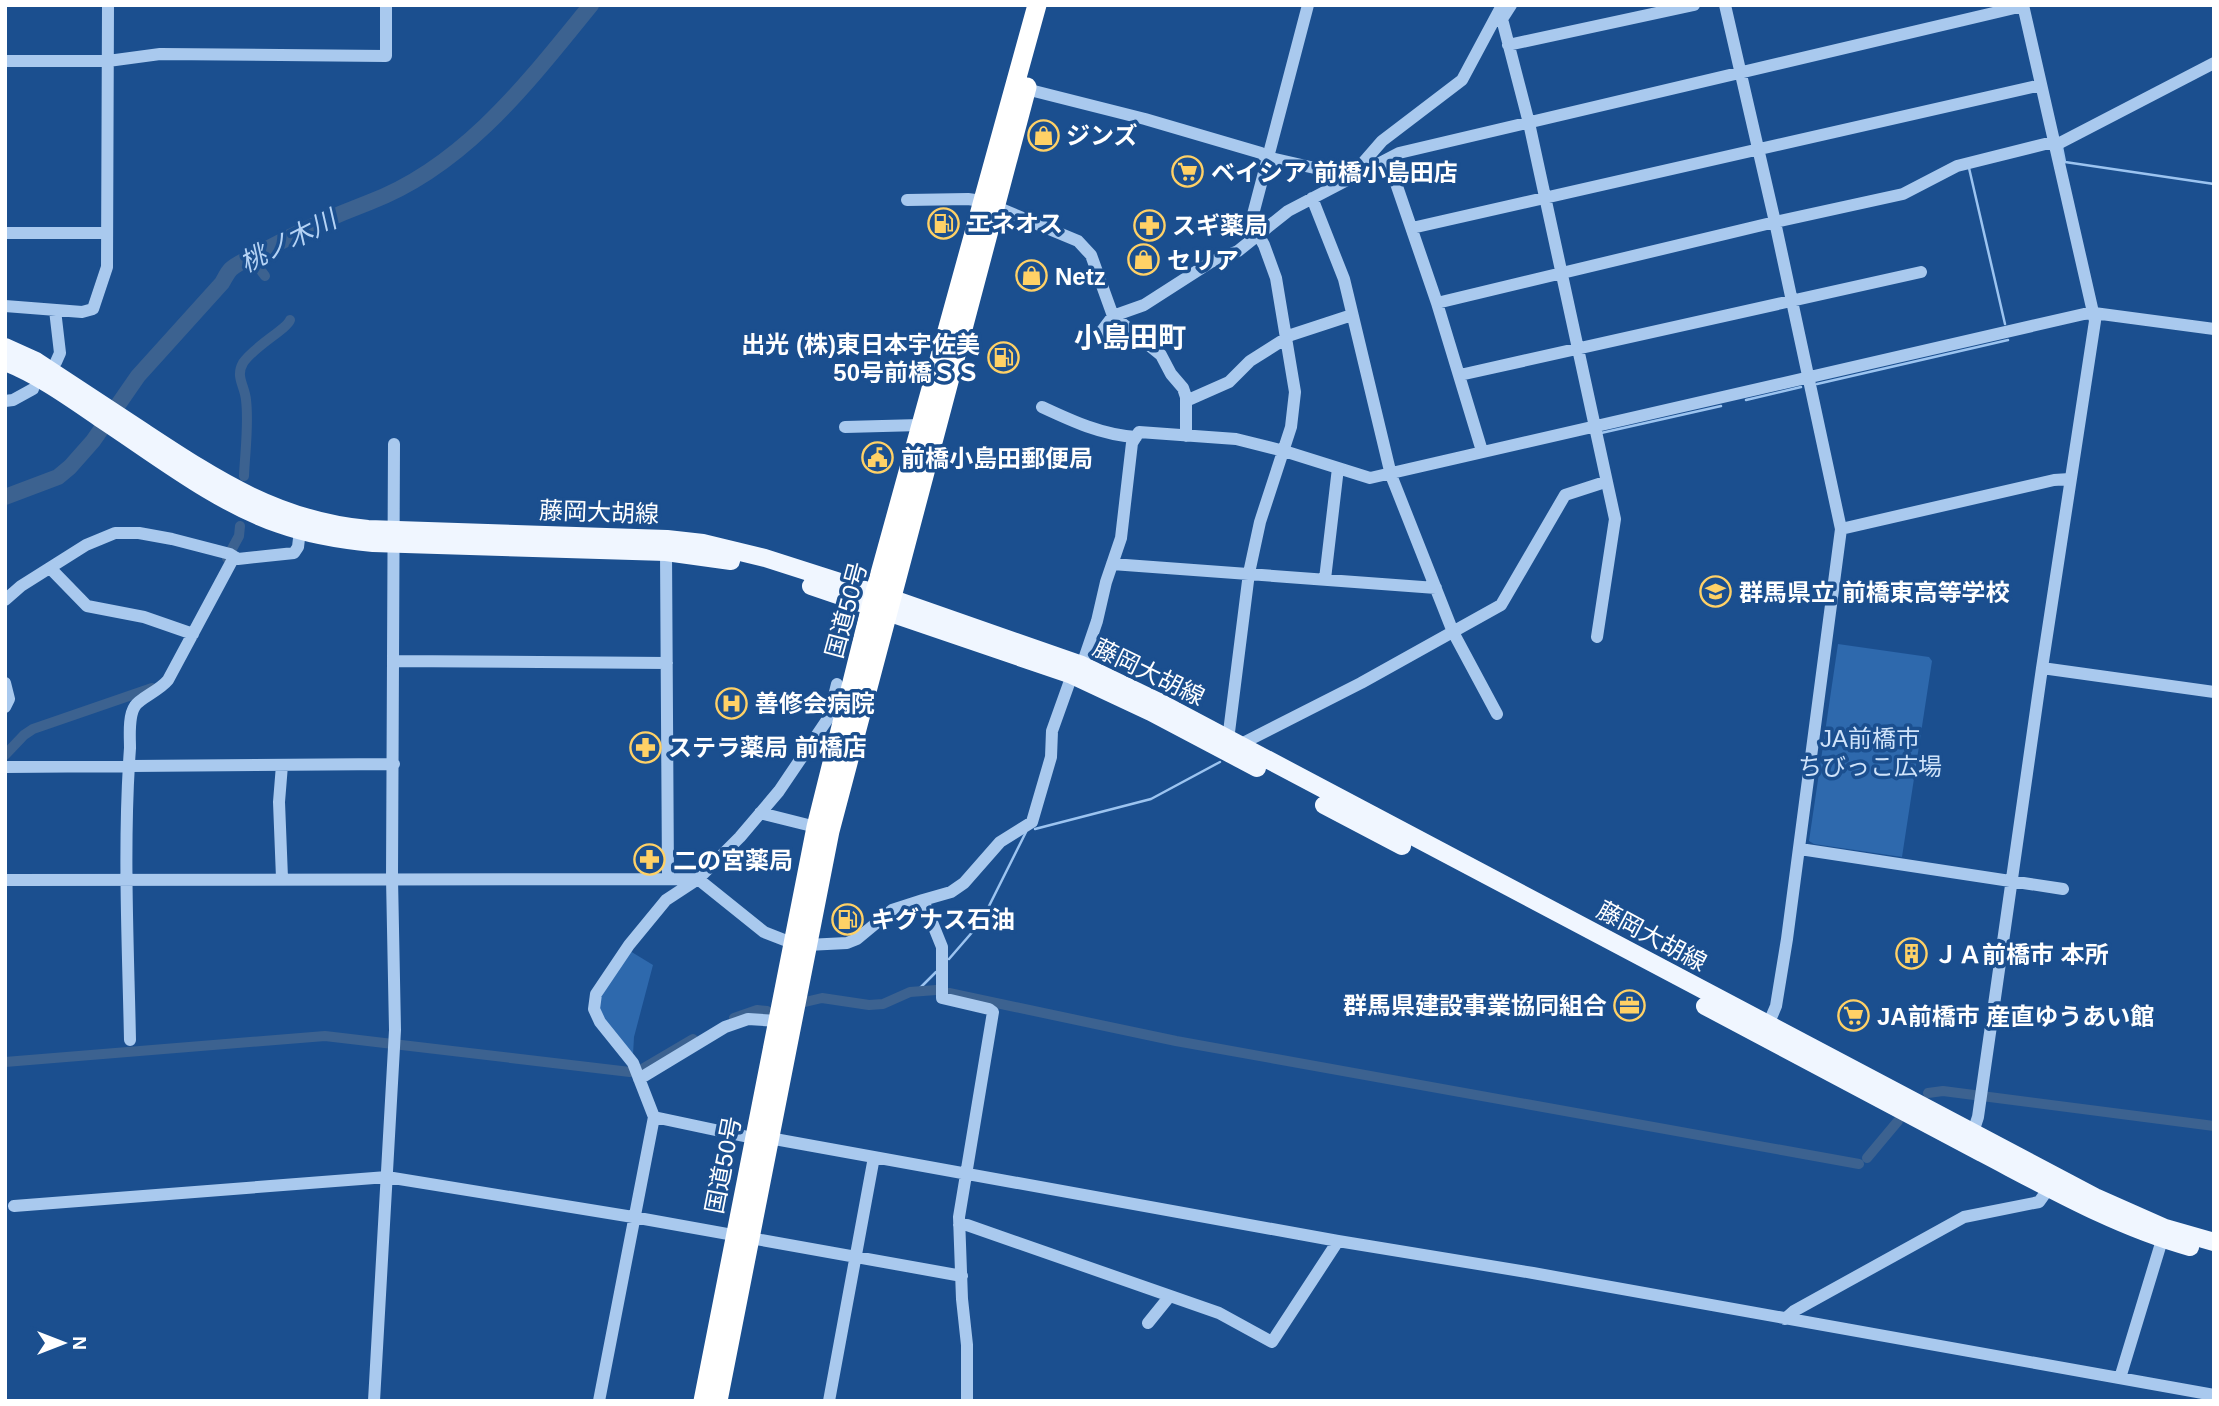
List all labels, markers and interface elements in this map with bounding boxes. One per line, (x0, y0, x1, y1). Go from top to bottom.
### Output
shop icon: ジンズ (1026, 118, 1060, 152)
place label: ジンズ (1066, 122, 1138, 149)
supermarket icon: ベイシア 前橋小島田店 (1171, 155, 1205, 189)
place label: ベイシア 前橋小島田店 (1211, 159, 1458, 186)
water label: 桃ノ木川 (235, 203, 344, 278)
fuel station icon: エネオス (927, 206, 961, 240)
pharmacy icon: スギ薬局 (1132, 208, 1166, 242)
place label: エネオス (967, 210, 1063, 237)
place label: スギ薬局 (1172, 212, 1268, 239)
shop icon: セリア (1127, 243, 1161, 277)
place label: セリア (1167, 247, 1239, 274)
shop icon: Netz (1015, 259, 1049, 293)
place label: Netz (1055, 263, 1106, 290)
district label: 小島田町 (1074, 322, 1186, 353)
place label: 出光 (株)東日本宇佐美 50号前橋ＳＳ (741, 331, 980, 386)
fuel station icon: 出光 (株)東日本宇佐美 50号前橋ＳＳ (986, 341, 1020, 375)
public building icon: 前橋小島田郵便局 (861, 441, 895, 475)
place label: 前橋小島田郵便局 (901, 445, 1093, 472)
street label: 藤岡大胡線 (539, 496, 659, 528)
street label: 国道50号 (820, 559, 872, 661)
school or university icon: 群馬県立 前橋東高等学校 (1699, 575, 1733, 609)
place label: 群馬県立 前橋東高等学校 (1739, 579, 2010, 606)
street label: 藤岡大胡線 (1089, 634, 1209, 710)
hospital icon: 善修会病院 (715, 686, 749, 720)
place label: 善修会病院 (755, 690, 875, 717)
park label: JA前橋市 ちびっこ広場 (1798, 725, 1942, 780)
pharmacy icon: ステラ薬局 前橋店 (628, 730, 662, 764)
place label: ステラ薬局 前橋店 (668, 734, 867, 761)
pharmacy icon: 二の宮薬局 (633, 843, 667, 877)
place label: 二の宮薬局 (673, 847, 793, 874)
street label: 藤岡大胡線 (1593, 896, 1711, 976)
fuel station icon: キグナス石油 (831, 902, 865, 936)
place label: キグナス石油 (871, 906, 1015, 933)
building icon: ＪＡ前橋市 本所 (1894, 937, 1928, 971)
place label: ＪＡ前橋市 本所 (1934, 941, 2109, 968)
office icon: 群馬県建設事業協同組合 (1613, 988, 1647, 1022)
place label: 群馬県建設事業協同組合 (1343, 992, 1607, 1019)
supermarket icon: JA前橋市 産直ゆうあい館 (1837, 999, 1871, 1033)
place label: JA前橋市 産直ゆうあい館 (1877, 1003, 2154, 1030)
street label: 国道50号 (700, 1114, 746, 1216)
north arrow (28, 1308, 98, 1378)
text: N (69, 1336, 90, 1350)

